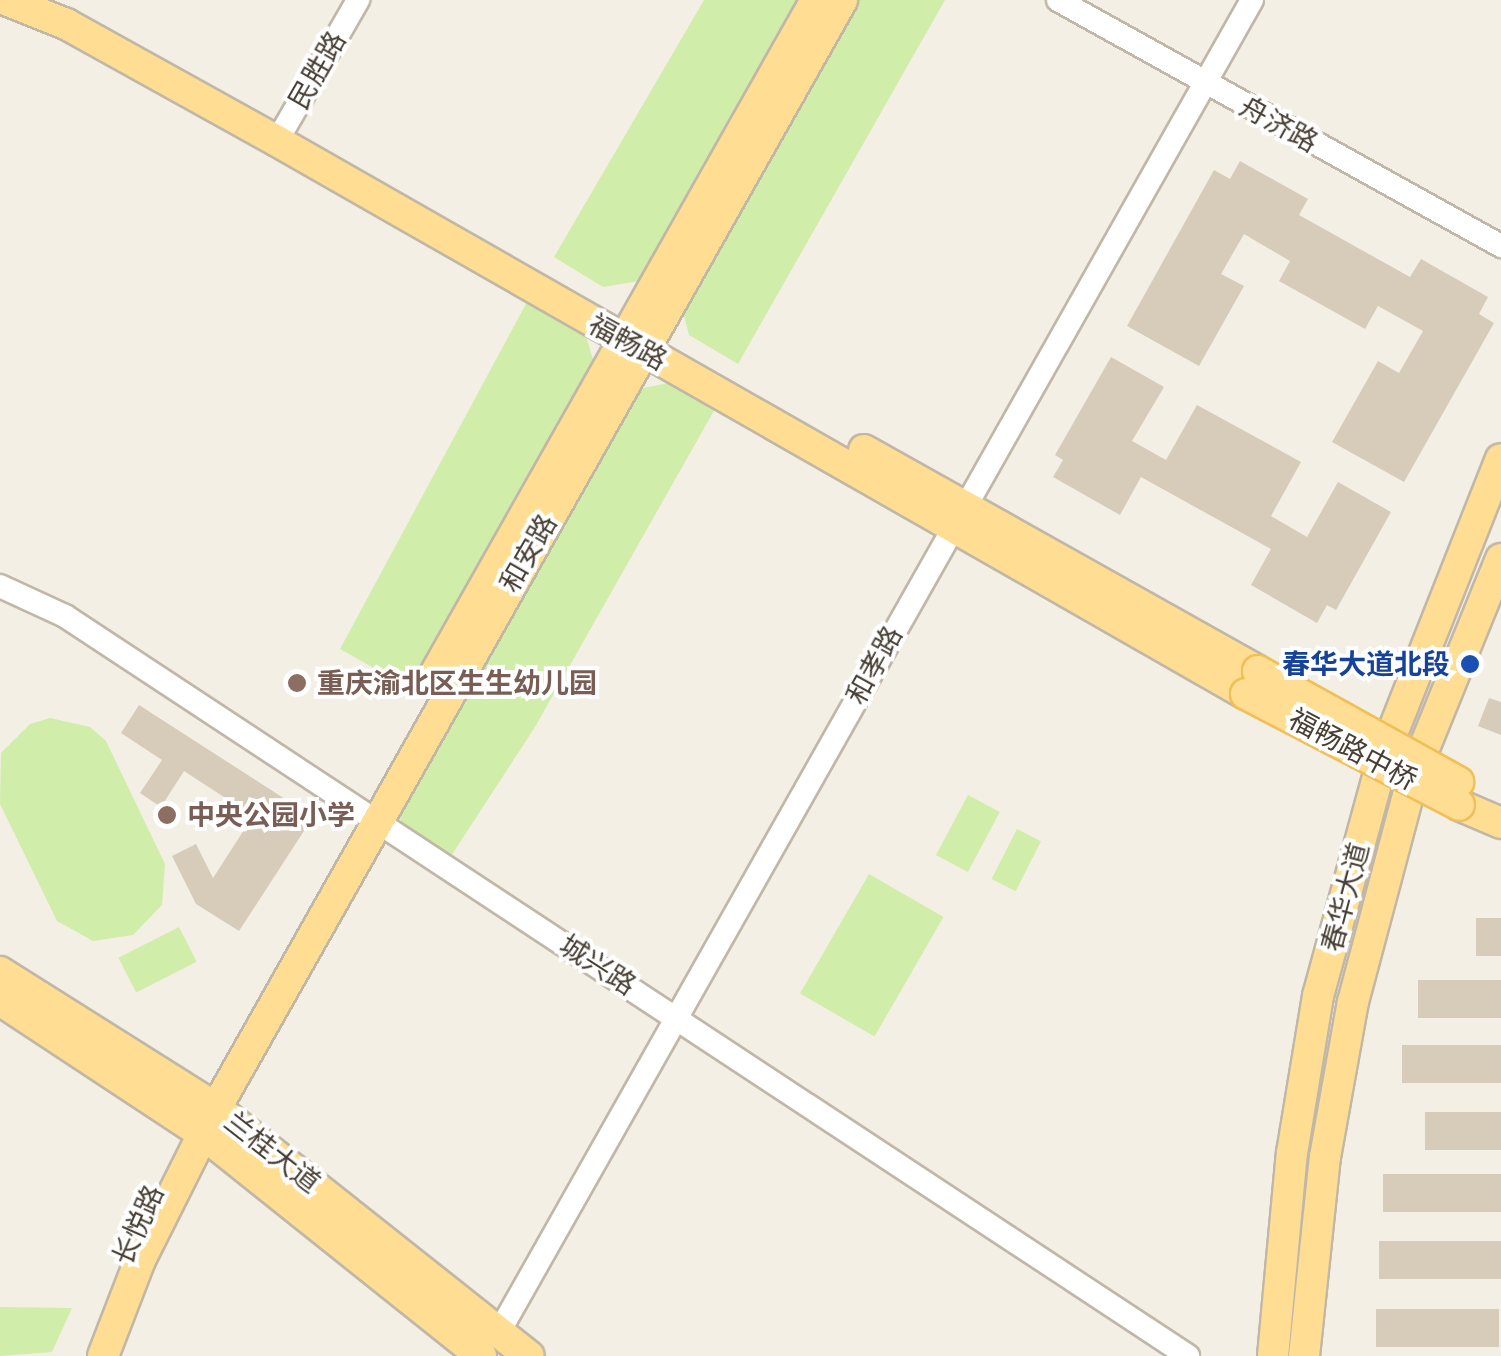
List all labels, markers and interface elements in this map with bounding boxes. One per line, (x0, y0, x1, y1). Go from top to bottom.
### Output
street label: 民胜路 (281, 25, 353, 115)
street label: 舟济路 (1234, 89, 1324, 159)
street label: 福畅路 (583, 307, 673, 377)
street label: 和安路 (492, 508, 564, 598)
street label: 和孝路 (839, 620, 909, 710)
place label: 春华大道北段 (1282, 647, 1450, 681)
marker: 春华大道北段 (1459, 653, 1481, 675)
place label: 重庆渝北区生生幼儿园 (317, 666, 597, 700)
marker: 重庆渝北区生生幼儿园 (286, 672, 308, 694)
street label: 福畅路中桥 (1283, 701, 1423, 797)
place label: 中央公园小学 (187, 798, 355, 832)
marker: 中央公园小学 (156, 804, 178, 826)
street label: 春华大道 (1314, 839, 1376, 955)
street label: 城兴路 (554, 928, 642, 1002)
street label: 兰桂大道 (219, 1104, 327, 1200)
street label: 长悦路 (106, 1180, 170, 1270)

